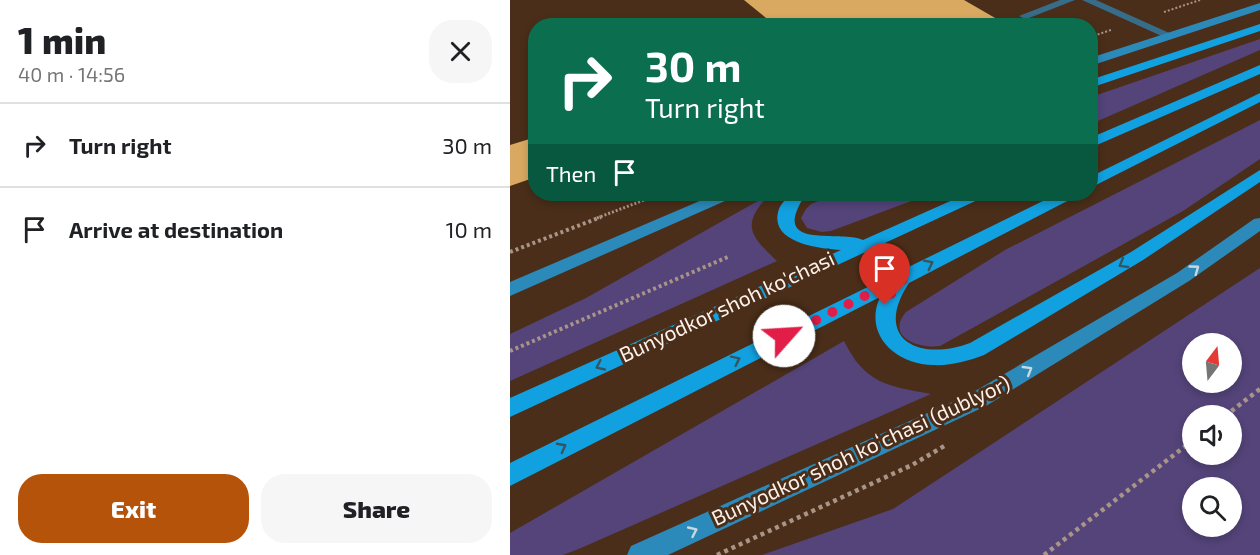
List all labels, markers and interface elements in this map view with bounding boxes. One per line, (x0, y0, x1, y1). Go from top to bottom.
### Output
text: 1 min (18, 18, 106, 61)
button: close (429, 20, 492, 83)
text: 30 m (645, 40, 741, 90)
icon: right (546, 42, 624, 120)
text: 40 m · 14:56 (18, 62, 125, 86)
text: Turn right (645, 91, 765, 123)
icon: right (18, 129, 51, 162)
text: Turn right (69, 132, 171, 158)
text: 30 m (442, 132, 492, 158)
icon: arrive (608, 156, 641, 189)
text: Then (546, 160, 596, 186)
icon: arrive (18, 213, 51, 246)
text: Arrive at destination (69, 216, 283, 242)
text: 10 m (446, 216, 492, 242)
pin (859, 243, 910, 305)
street label: Bunyodkor shoh ko'chasi (615, 245, 838, 367)
icon: arrive (868, 252, 901, 285)
one-way arrow (1119, 257, 1129, 269)
one-way arrow (923, 259, 934, 271)
one-way arrow (1188, 265, 1199, 276)
position arrow (752, 304, 816, 368)
north arrow (1182, 333, 1242, 393)
map controls (1182, 333, 1242, 537)
one-way arrow (730, 356, 740, 367)
one-way arrow (596, 358, 607, 370)
one-way arrow (1022, 366, 1032, 378)
street label: Bunyodkor shoh koʻchasi (dublyor) (707, 369, 1014, 530)
button: sound (1182, 405, 1242, 465)
one-way arrow (555, 443, 566, 455)
button: Exit (18, 474, 249, 543)
button: Share (261, 474, 492, 543)
button: search (1182, 477, 1242, 537)
one-way arrow (686, 526, 697, 538)

